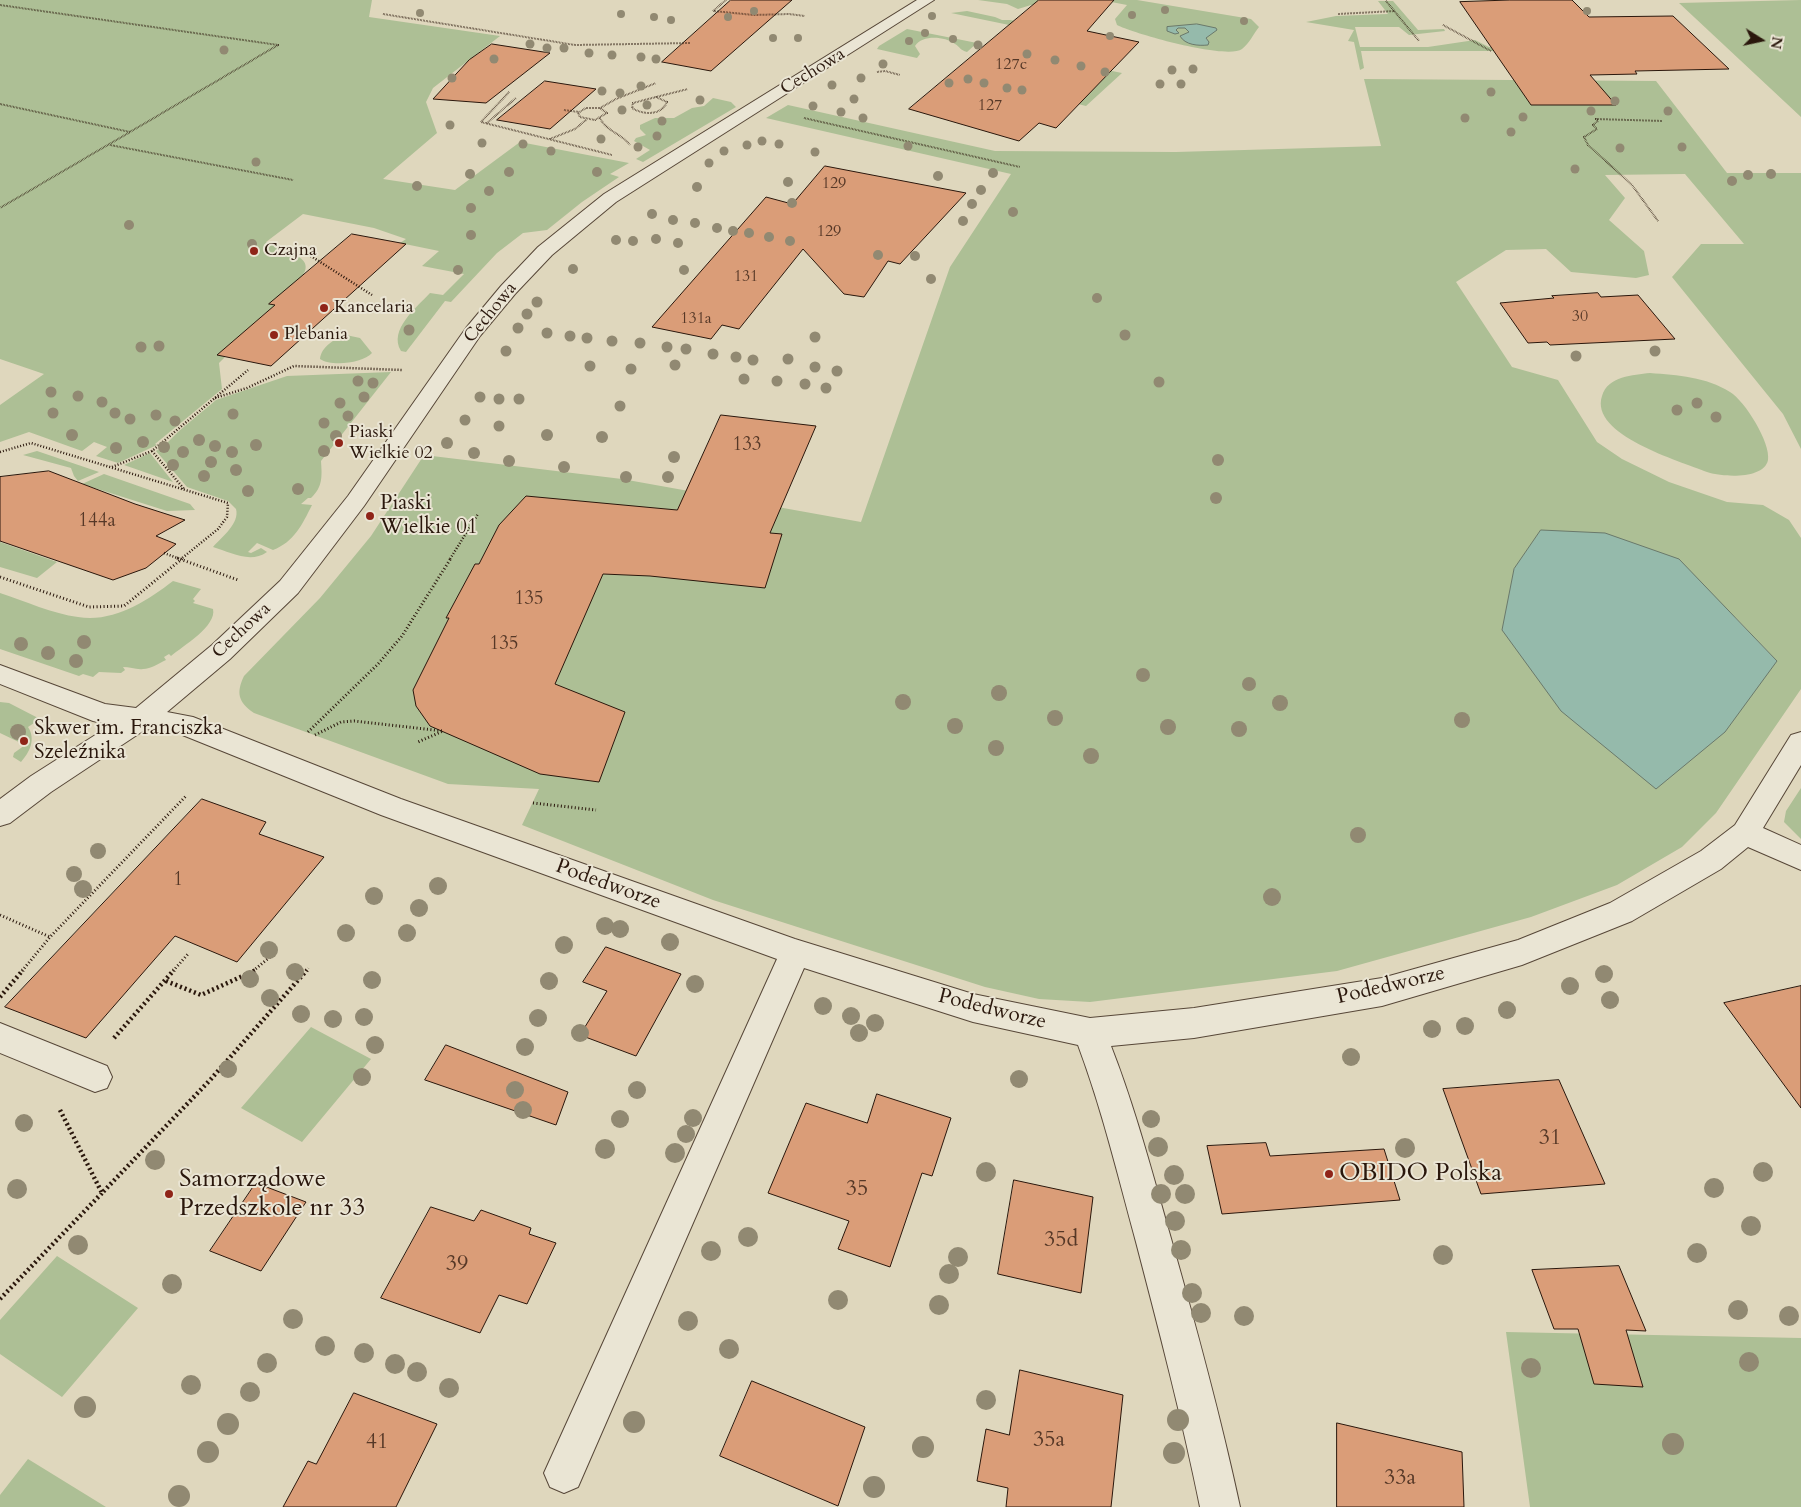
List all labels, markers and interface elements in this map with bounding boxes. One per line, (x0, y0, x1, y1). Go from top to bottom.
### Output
north arrow (1736, 15, 1786, 65)
text: N (1766, 35, 1787, 50)
street label: Cechowa (777, 44, 849, 100)
house number: 127c (995, 55, 1027, 75)
house number: 127 (978, 96, 1002, 116)
house number: 129 (822, 174, 846, 194)
house number: 129 (817, 222, 841, 242)
place label: Czajna (264, 240, 317, 262)
marker: Czajna (248, 245, 260, 257)
house number: 131 (734, 267, 758, 287)
street label: Cechowa (460, 278, 522, 348)
place label: Kancelaria (334, 297, 414, 319)
marker: Kancelaria (318, 302, 330, 314)
house number: 30 (1572, 307, 1588, 327)
house number: 131a (680, 309, 712, 329)
place label: Plebania (284, 324, 348, 346)
marker: Plebania (268, 329, 280, 341)
place label: Piaski Wielkie 02 (349, 422, 433, 464)
house number: 133 (732, 435, 762, 457)
marker: Piaski Wielkie 02 (333, 437, 345, 449)
place label: Piaski Wielkie 01 (380, 491, 478, 541)
marker: Piaski Wielkie 01 (364, 510, 376, 522)
house number: 144a (78, 511, 116, 533)
house number: 135 (514, 589, 544, 611)
street label: Cechowa (208, 599, 276, 663)
house number: 135 (489, 634, 519, 656)
place label: Skwer im. Franciszka Szeleźnika (34, 716, 223, 766)
marker: Skwer im. Franciszka Szeleźnika (18, 735, 30, 747)
street label: Podedworze (552, 854, 664, 916)
house number: 1 (173, 870, 183, 892)
street label: Podedworze (1334, 961, 1448, 1011)
street label: Podedworze (935, 984, 1049, 1036)
house number: 31 (1539, 1126, 1561, 1152)
place label: OBIDO Polska (1339, 1159, 1502, 1189)
place label: Samorządowe Przedszkole nr 33 (179, 1165, 365, 1224)
marker: OBIDO Polska (1323, 1168, 1335, 1180)
house number: 35 (846, 1177, 868, 1203)
marker: Samorządowe Przedszkole nr 33 (163, 1188, 175, 1200)
house number: 35d (1044, 1228, 1078, 1254)
house number: 39 (446, 1252, 468, 1278)
house number: 35a (1033, 1428, 1065, 1454)
house number: 41 (366, 1430, 388, 1456)
house number: 33a (1384, 1466, 1416, 1492)

